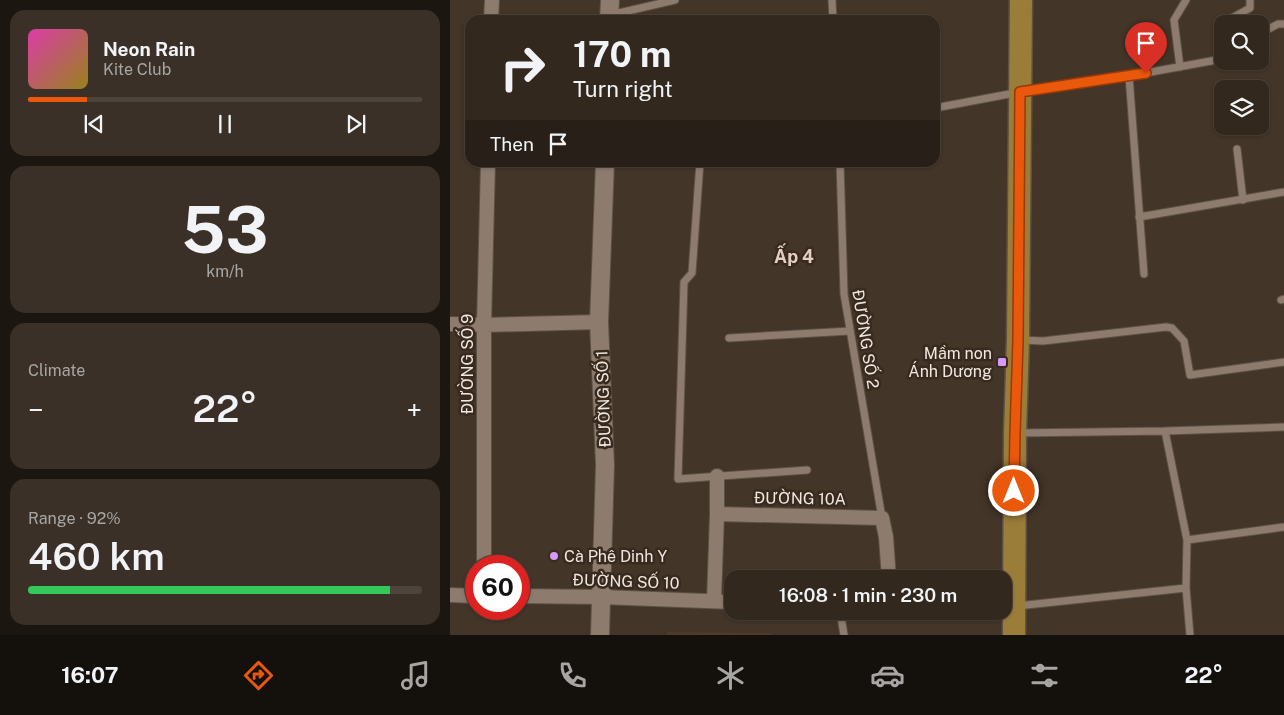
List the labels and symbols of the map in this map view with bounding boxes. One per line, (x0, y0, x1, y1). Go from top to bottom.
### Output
pin (1125, 22, 1167, 73)
district label: Ấp 4 (774, 243, 814, 267)
street label: ĐƯỜNG SỐ 2 (848, 288, 886, 390)
street label: ĐƯỜNG SỐ 9 (455, 314, 477, 414)
place label: Mầm non Ánh Dương (908, 344, 992, 381)
street label: ĐƯỜNG SỐ 1 (589, 350, 615, 448)
marker: Mầm non Ánh Dương (996, 356, 1008, 368)
position arrow (987, 464, 1039, 516)
street label: ĐƯỜNG 10A (754, 487, 846, 509)
place label: Cà Phê Dinh Y (564, 547, 667, 566)
marker: Cà Phê Dinh Y (548, 550, 560, 562)
speed limit sign: 60 (465, 555, 530, 620)
street label: ĐƯỜNG SỐ 10 (572, 567, 680, 593)

